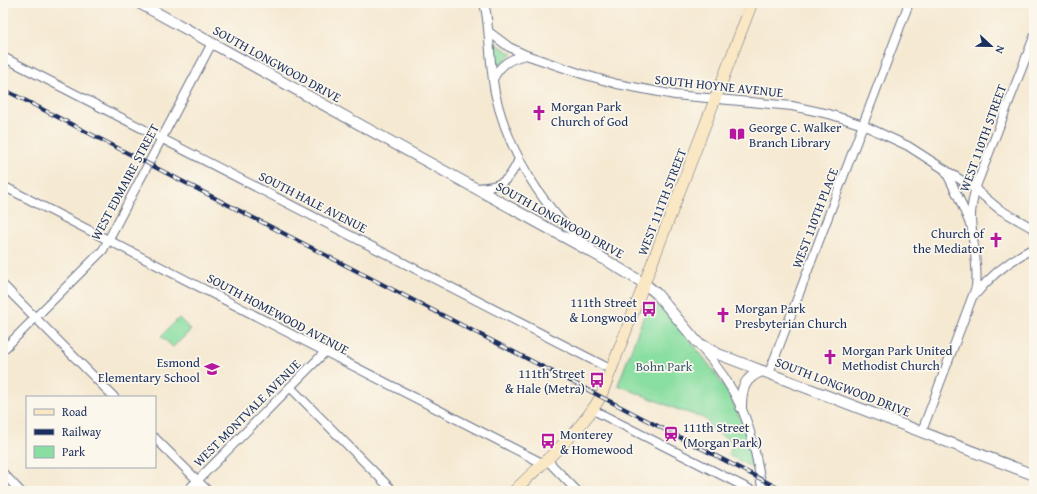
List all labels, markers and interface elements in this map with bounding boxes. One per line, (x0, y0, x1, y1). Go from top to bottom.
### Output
street label: SOUTH LONGWOOD DRIVE (210, 21, 345, 107)
north arrow (971, 26, 1011, 66)
text: N (991, 43, 1009, 57)
street label: SOUTH HOYNE AVENUE (654, 70, 785, 102)
street label: WEST 110TH STREET (955, 81, 1012, 194)
place label: Morgan Park Church of God (551, 97, 628, 131)
church icon: Morgan Park Church of God (530, 104, 548, 122)
place label: George C. Walker Branch Library (749, 118, 842, 152)
street label: WEST EDMAIRE STREET (86, 120, 164, 244)
library icon: George C. Walker Branch Library (728, 125, 746, 143)
street label: WEST 111TH STREET (633, 145, 691, 258)
street label: WEST 110TH PLACE (787, 165, 843, 271)
street label: SOUTH HALE AVENUE (255, 166, 371, 238)
street label: SOUTH LONGWOOD DRIVE (493, 177, 628, 263)
place label: Church of the Mediator (913, 224, 986, 258)
church icon: Church of the Mediator (987, 231, 1005, 249)
street label: SOUTH HOMEWOOD AVENUE (204, 268, 353, 360)
place label: 111th Street & Longwood (569, 293, 637, 327)
place label: Morgan Park Presbyterian Church (735, 299, 848, 333)
bus stop icon: 111th Street & Longwood (640, 300, 658, 318)
church icon: Morgan Park Presbyterian Church (714, 306, 732, 324)
place label: Morgan Park United Methodist Church (842, 341, 953, 375)
church icon: Morgan Park United Methodist Church (821, 348, 839, 366)
street label: SOUTH LONGWOOD DRIVE (772, 352, 914, 422)
place label: Esmond Elementary School (98, 353, 200, 387)
street label: WEST MONTVALE AVENUE (189, 355, 305, 471)
park label: Bohn Park (636, 357, 693, 376)
school or university icon: Esmond Elementary School (203, 360, 221, 378)
place label: 111th Street & Hale (Metra) (505, 364, 585, 398)
bus stop icon: 111th Street & Hale (Metra) (588, 371, 606, 389)
legend (26, 396, 156, 468)
text: Road (62, 403, 88, 420)
place label: 111th Street (Morgan Park) (683, 418, 762, 452)
text: Railway (62, 423, 101, 440)
place label: Monterey & Homewood (560, 425, 633, 459)
station icon: 111th Street (Morgan Park) (662, 425, 680, 443)
bus stop icon: Monterey & Homewood (539, 432, 557, 450)
text: Park (62, 443, 86, 460)

